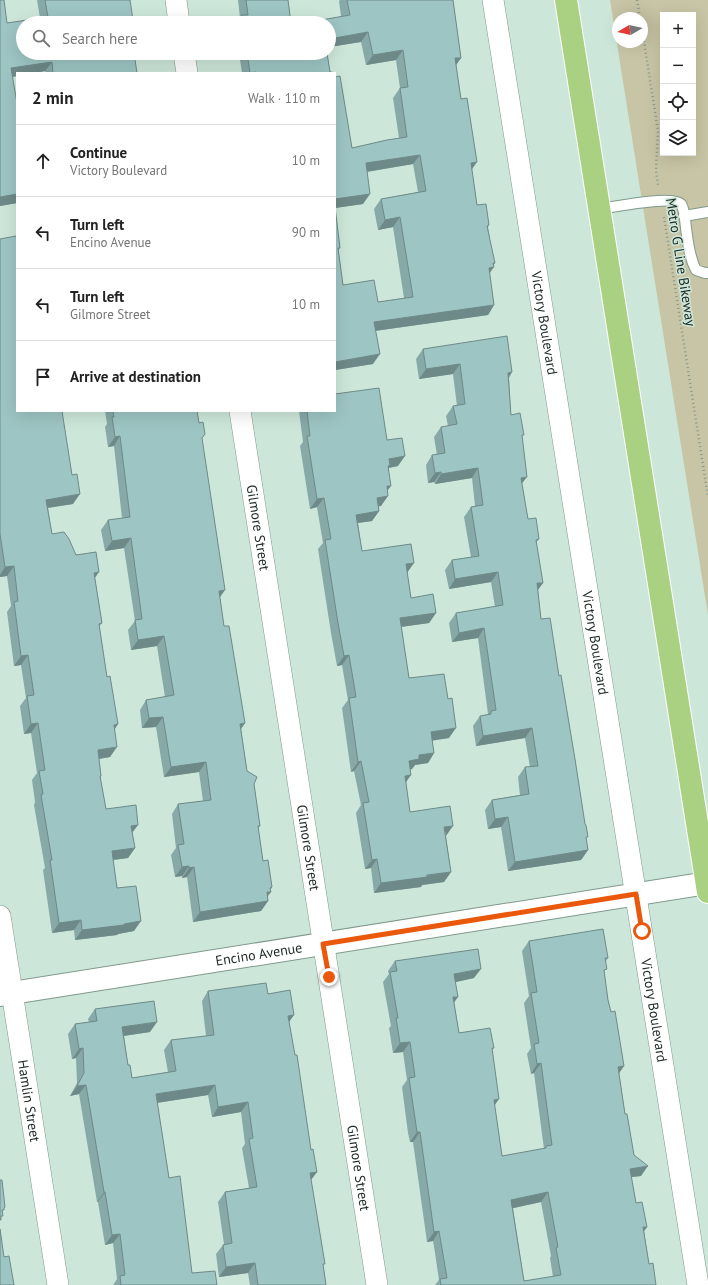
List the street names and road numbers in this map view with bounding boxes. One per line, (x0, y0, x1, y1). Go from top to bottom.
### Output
street label: Metro G Line Bikeway (662, 196, 700, 328)
street label: Victory Boulevard (527, 269, 562, 376)
street label: Gilmore Street (243, 483, 274, 572)
street label: Victory Boulevard (578, 589, 613, 696)
street label: Gilmore Street (293, 803, 324, 892)
street label: Encino Avenue (214, 938, 303, 970)
street label: Victory Boulevard (637, 956, 671, 1063)
street label: Hamlin Street (14, 1058, 44, 1143)
street label: Gilmore Street (343, 1124, 374, 1212)

